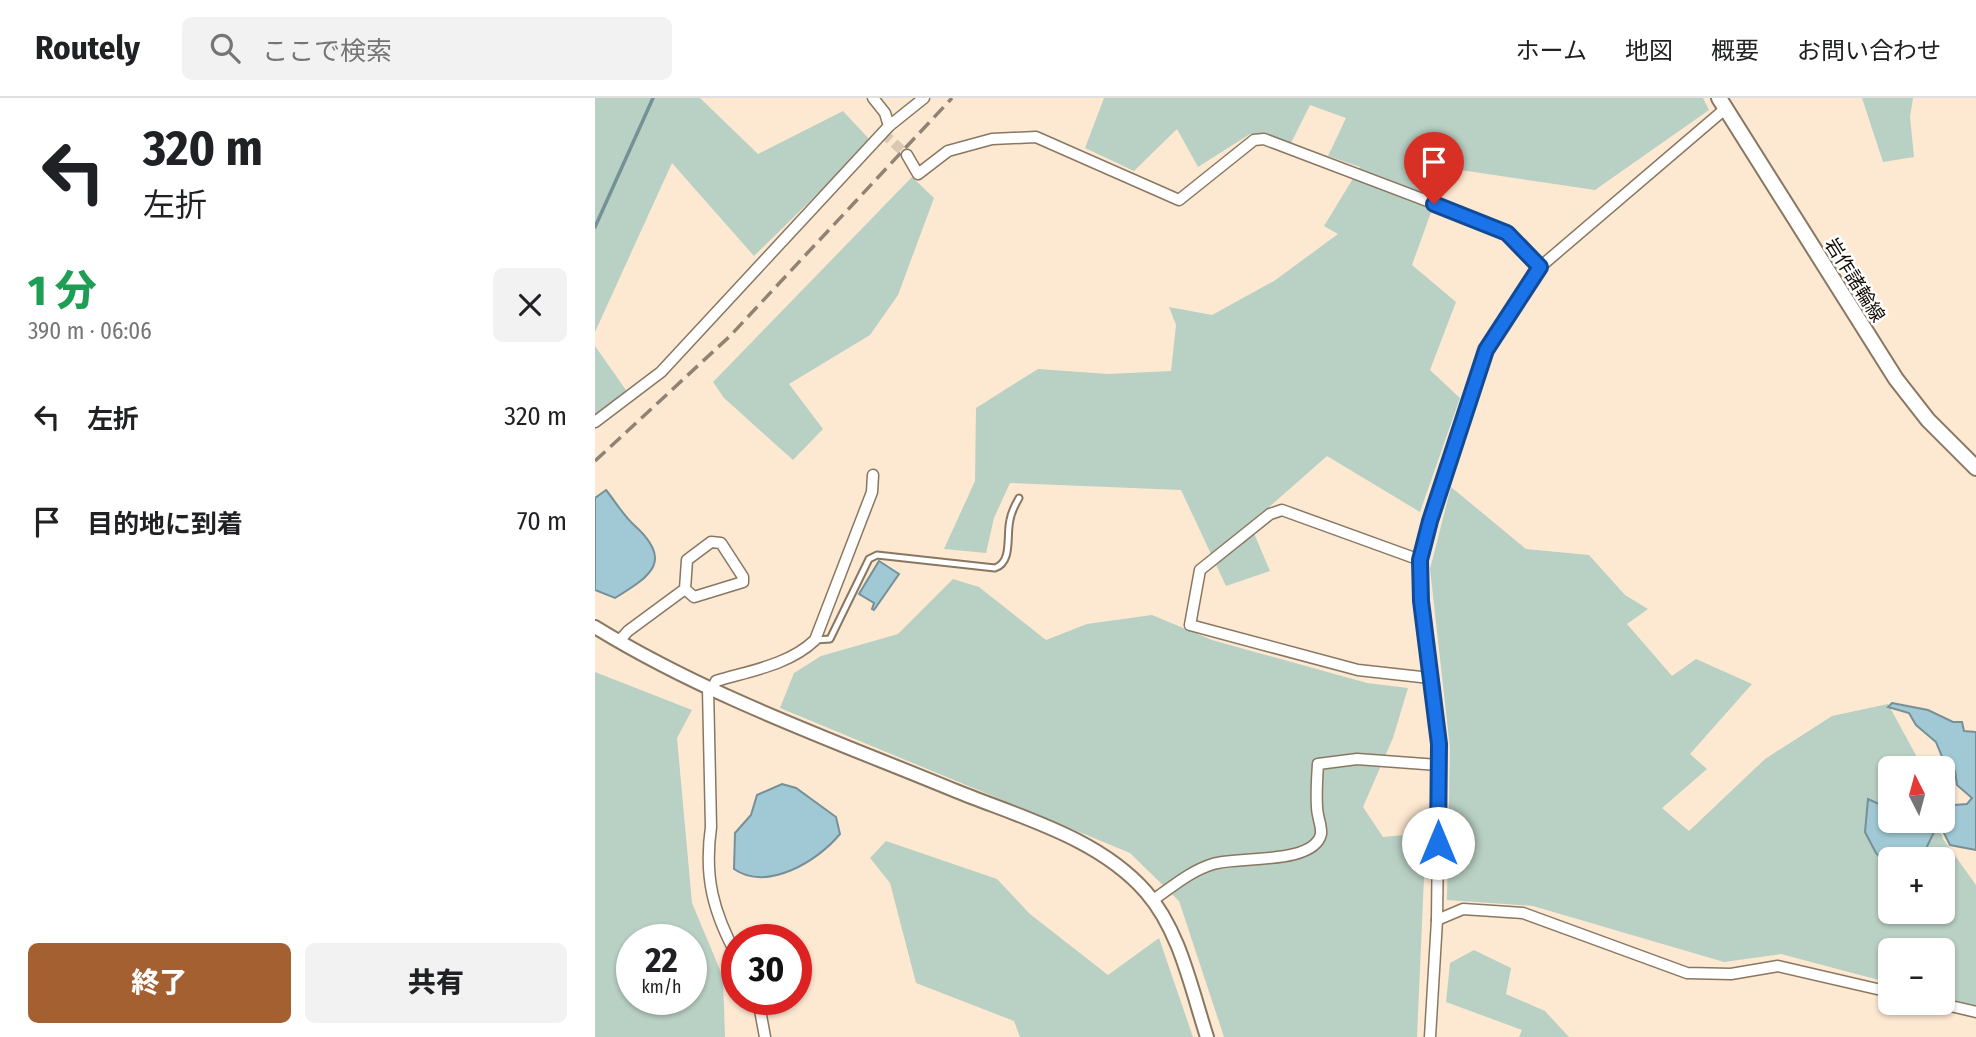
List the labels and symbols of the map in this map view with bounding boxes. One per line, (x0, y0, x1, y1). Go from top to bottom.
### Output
pin (1404, 132, 1464, 204)
street label: 岩作諸輪線 (1820, 234, 1890, 326)
north arrow (1878, 756, 1955, 833)
position arrow (1401, 806, 1475, 880)
speed limit sign: 30 (721, 924, 812, 1015)

